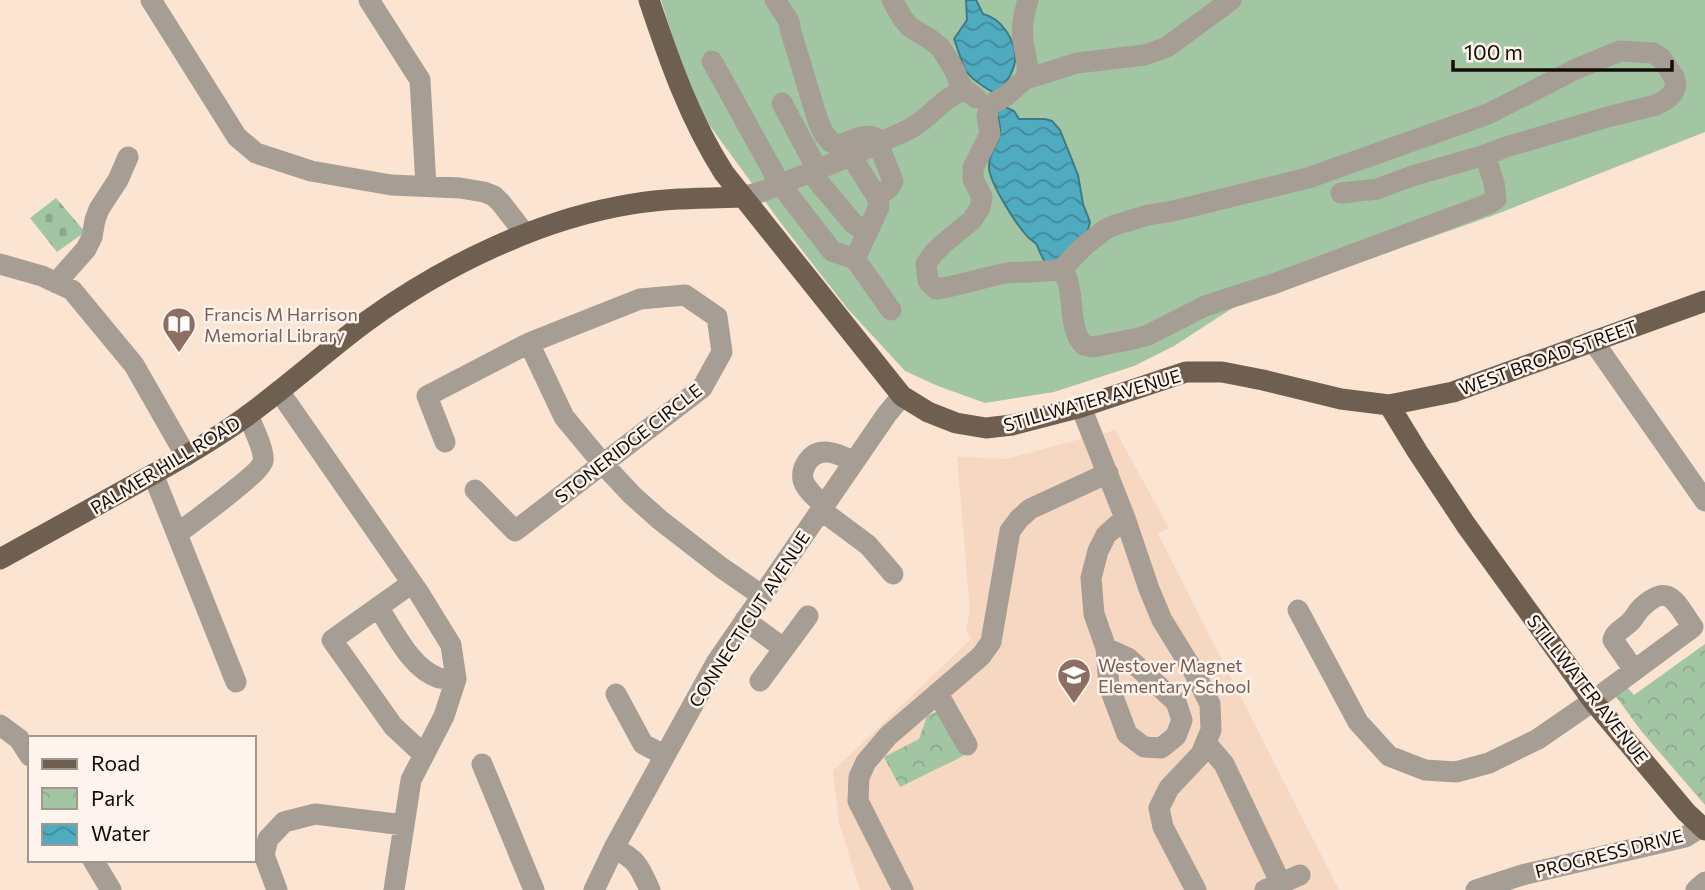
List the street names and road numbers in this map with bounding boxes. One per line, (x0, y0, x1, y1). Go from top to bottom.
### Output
street label: WEST BROAD STREET (1456, 315, 1640, 399)
street label: STILLWATER AVENUE (1001, 364, 1183, 436)
street label: STONERIDGE CIRCLE (550, 379, 706, 507)
street label: PALMER HILL ROAD (86, 412, 244, 518)
street label: CONNECTICUT AVENUE (684, 527, 814, 711)
street label: STILLWATER AVENUE (1523, 610, 1653, 768)
street label: PROGRESS DRIVE (1533, 824, 1685, 882)

